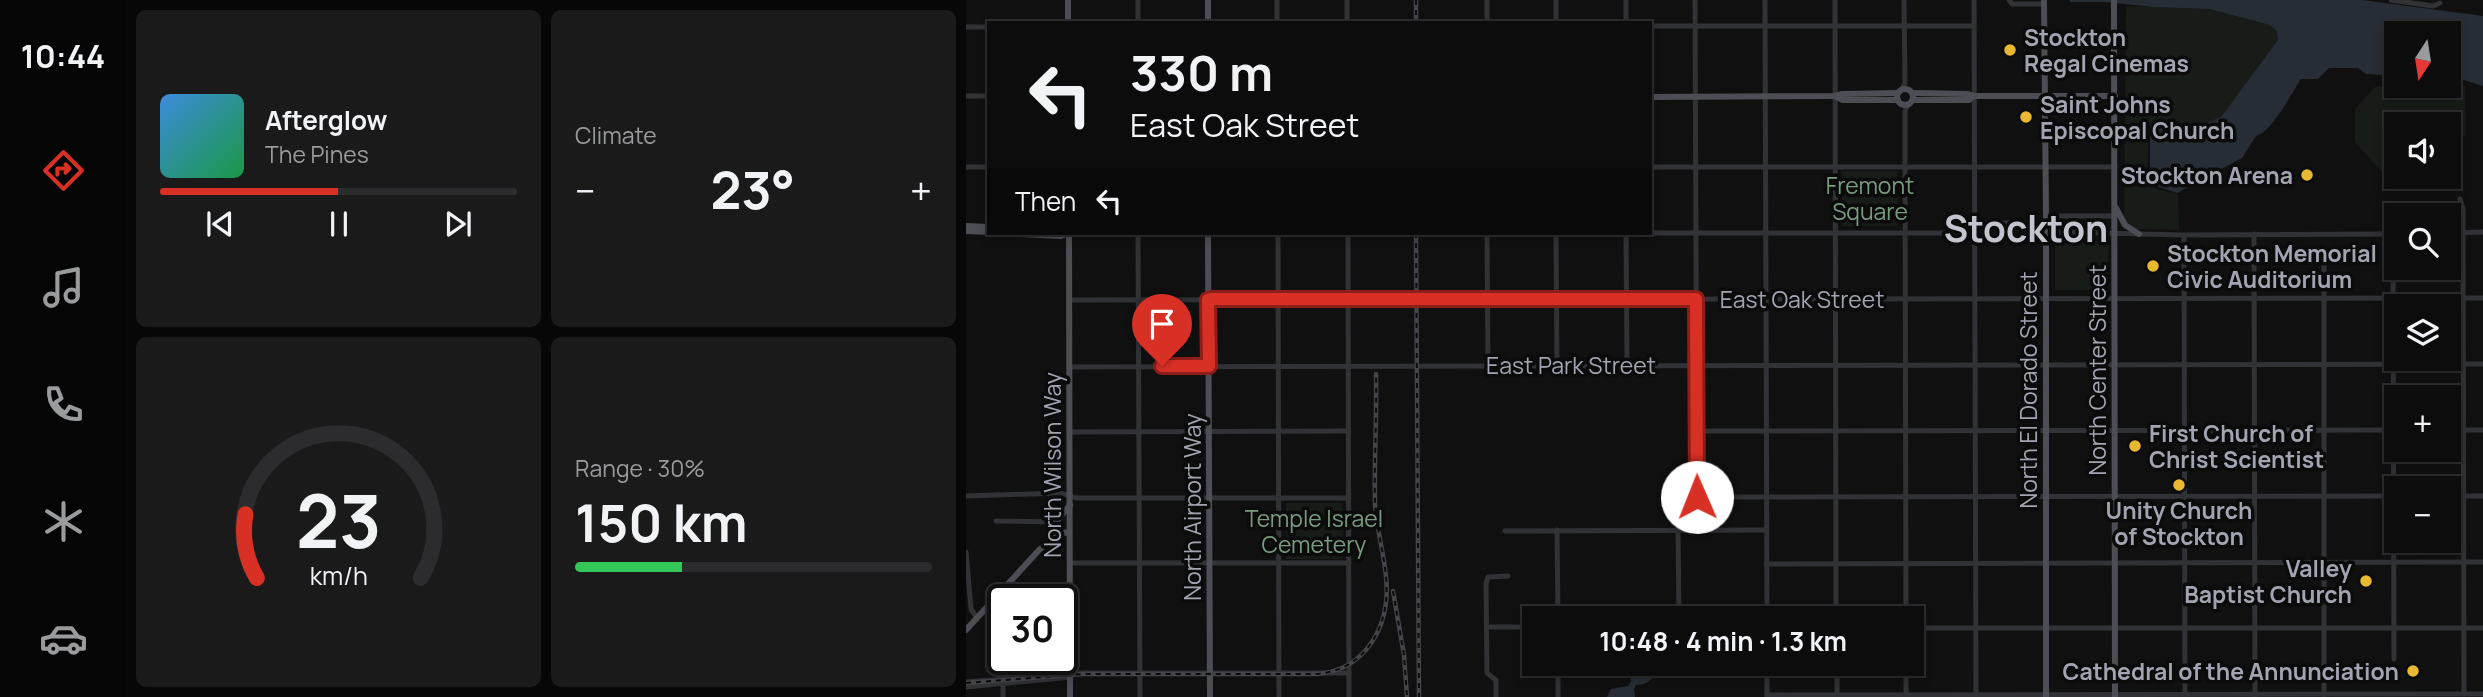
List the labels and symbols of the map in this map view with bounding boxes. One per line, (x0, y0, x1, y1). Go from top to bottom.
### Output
place label: Stockton Regal Cinemas (2024, 21, 2189, 79)
north arrow (2384, 21, 2460, 98)
marker: Stockton Regal Cinemas (2002, 42, 2018, 58)
place label: Saint Johns Episcopal Church (2040, 88, 2234, 146)
marker: Saint Johns Episcopal Church (2018, 109, 2034, 125)
place label: Stockton Arena (2121, 159, 2293, 191)
marker: Stockton Arena (2299, 167, 2315, 183)
park label: Fremont Square (1826, 169, 1914, 227)
district label: Stockton (1944, 203, 2108, 253)
place label: Stockton Memorial Civic Auditorium (2167, 237, 2377, 295)
marker: Stockton Memorial Civic Auditorium (2145, 258, 2161, 274)
street label: North Center Street (2081, 265, 2113, 475)
street label: North El Dorado Street (2012, 271, 2044, 509)
street label: East Oak Street (1720, 283, 1884, 315)
pin (1132, 294, 1192, 366)
street label: East Park Street (1486, 349, 1656, 381)
street label: North Wilson Way (1036, 372, 1068, 558)
street label: North Airport Way (1176, 413, 1208, 601)
place label: First Church of Christ Scientist (2149, 417, 2324, 475)
marker: First Church of Christ Scientist (2127, 438, 2143, 454)
position arrow (1660, 460, 1734, 534)
marker: Unity Church of Stockton (2171, 477, 2187, 493)
place label: Unity Church of Stockton (2106, 494, 2252, 552)
park label: Temple Israel Cemetery (1245, 502, 1383, 560)
place label: Valley Baptist Church (2184, 552, 2352, 610)
marker: Valley Baptist Church (2358, 573, 2374, 589)
speed limit sign: 30 (987, 584, 1078, 675)
place label: Cathedral of the Annunciation (2063, 655, 2399, 687)
marker: Cathedral of the Annunciation (2405, 663, 2421, 679)

